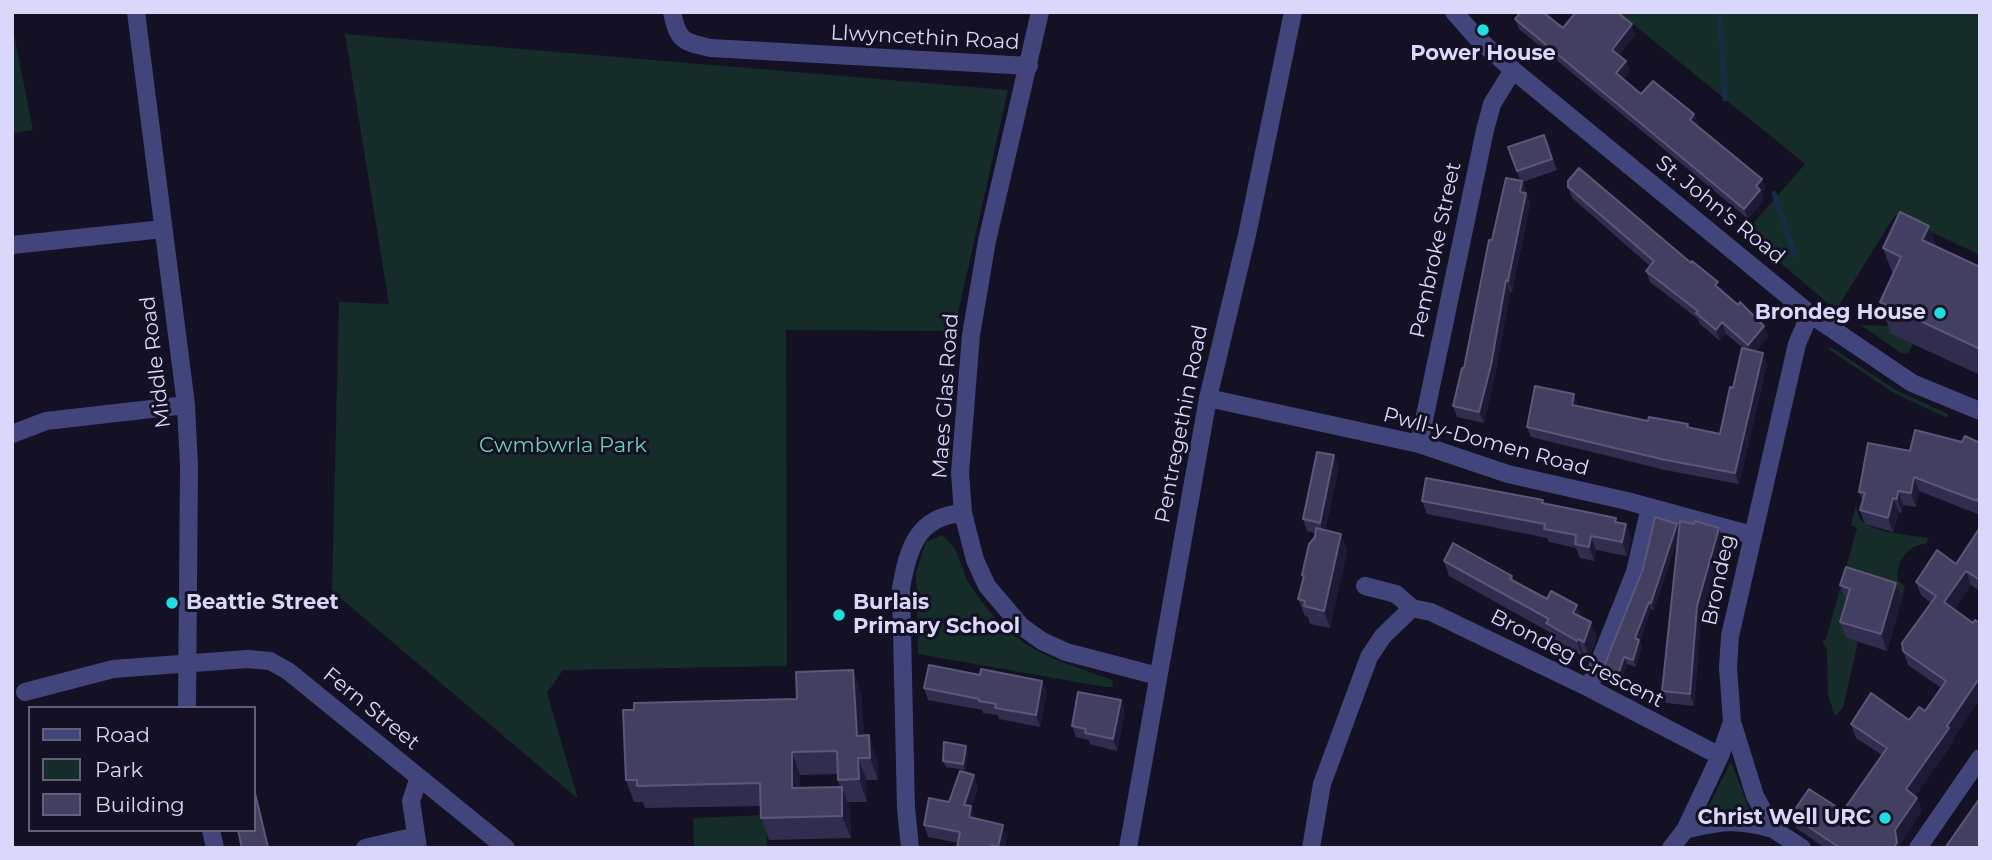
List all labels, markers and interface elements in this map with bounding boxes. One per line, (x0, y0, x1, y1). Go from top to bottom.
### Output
street label: Llwyncethin Road (830, 20, 1020, 56)
marker: Power House (1475, 22, 1491, 38)
place label: Power House (1410, 41, 1556, 67)
street label: St. John's Road (1650, 150, 1790, 270)
street label: Pembroke Street (1405, 160, 1467, 340)
street label: Middle Road (135, 294, 177, 430)
place label: Brondeg House (1755, 300, 1926, 326)
marker: Brondeg House (1932, 305, 1948, 321)
street label: Maes Glas Road (928, 312, 964, 480)
street label: Pentregethin Road (1150, 323, 1214, 525)
street label: Pwll-y-Domen Road (1380, 402, 1592, 482)
park label: Cwmbwrla Park (479, 433, 647, 459)
street label: Brondeg (1697, 532, 1741, 628)
place label: Beattie Street (186, 590, 339, 616)
place label: Burlais Primary School (853, 590, 1020, 640)
marker: Beattie Street (164, 595, 180, 611)
street label: Brondeg Crescent (1486, 604, 1668, 714)
marker: Burlais Primary School (831, 607, 847, 623)
street label: Fern Street (318, 662, 424, 756)
legend (28, 706, 256, 832)
text: Road (95, 722, 150, 747)
text: Park (95, 757, 143, 782)
text: Building (95, 792, 185, 817)
place label: Christ Well URC (1697, 805, 1871, 831)
marker: Christ Well URC (1877, 810, 1893, 826)

